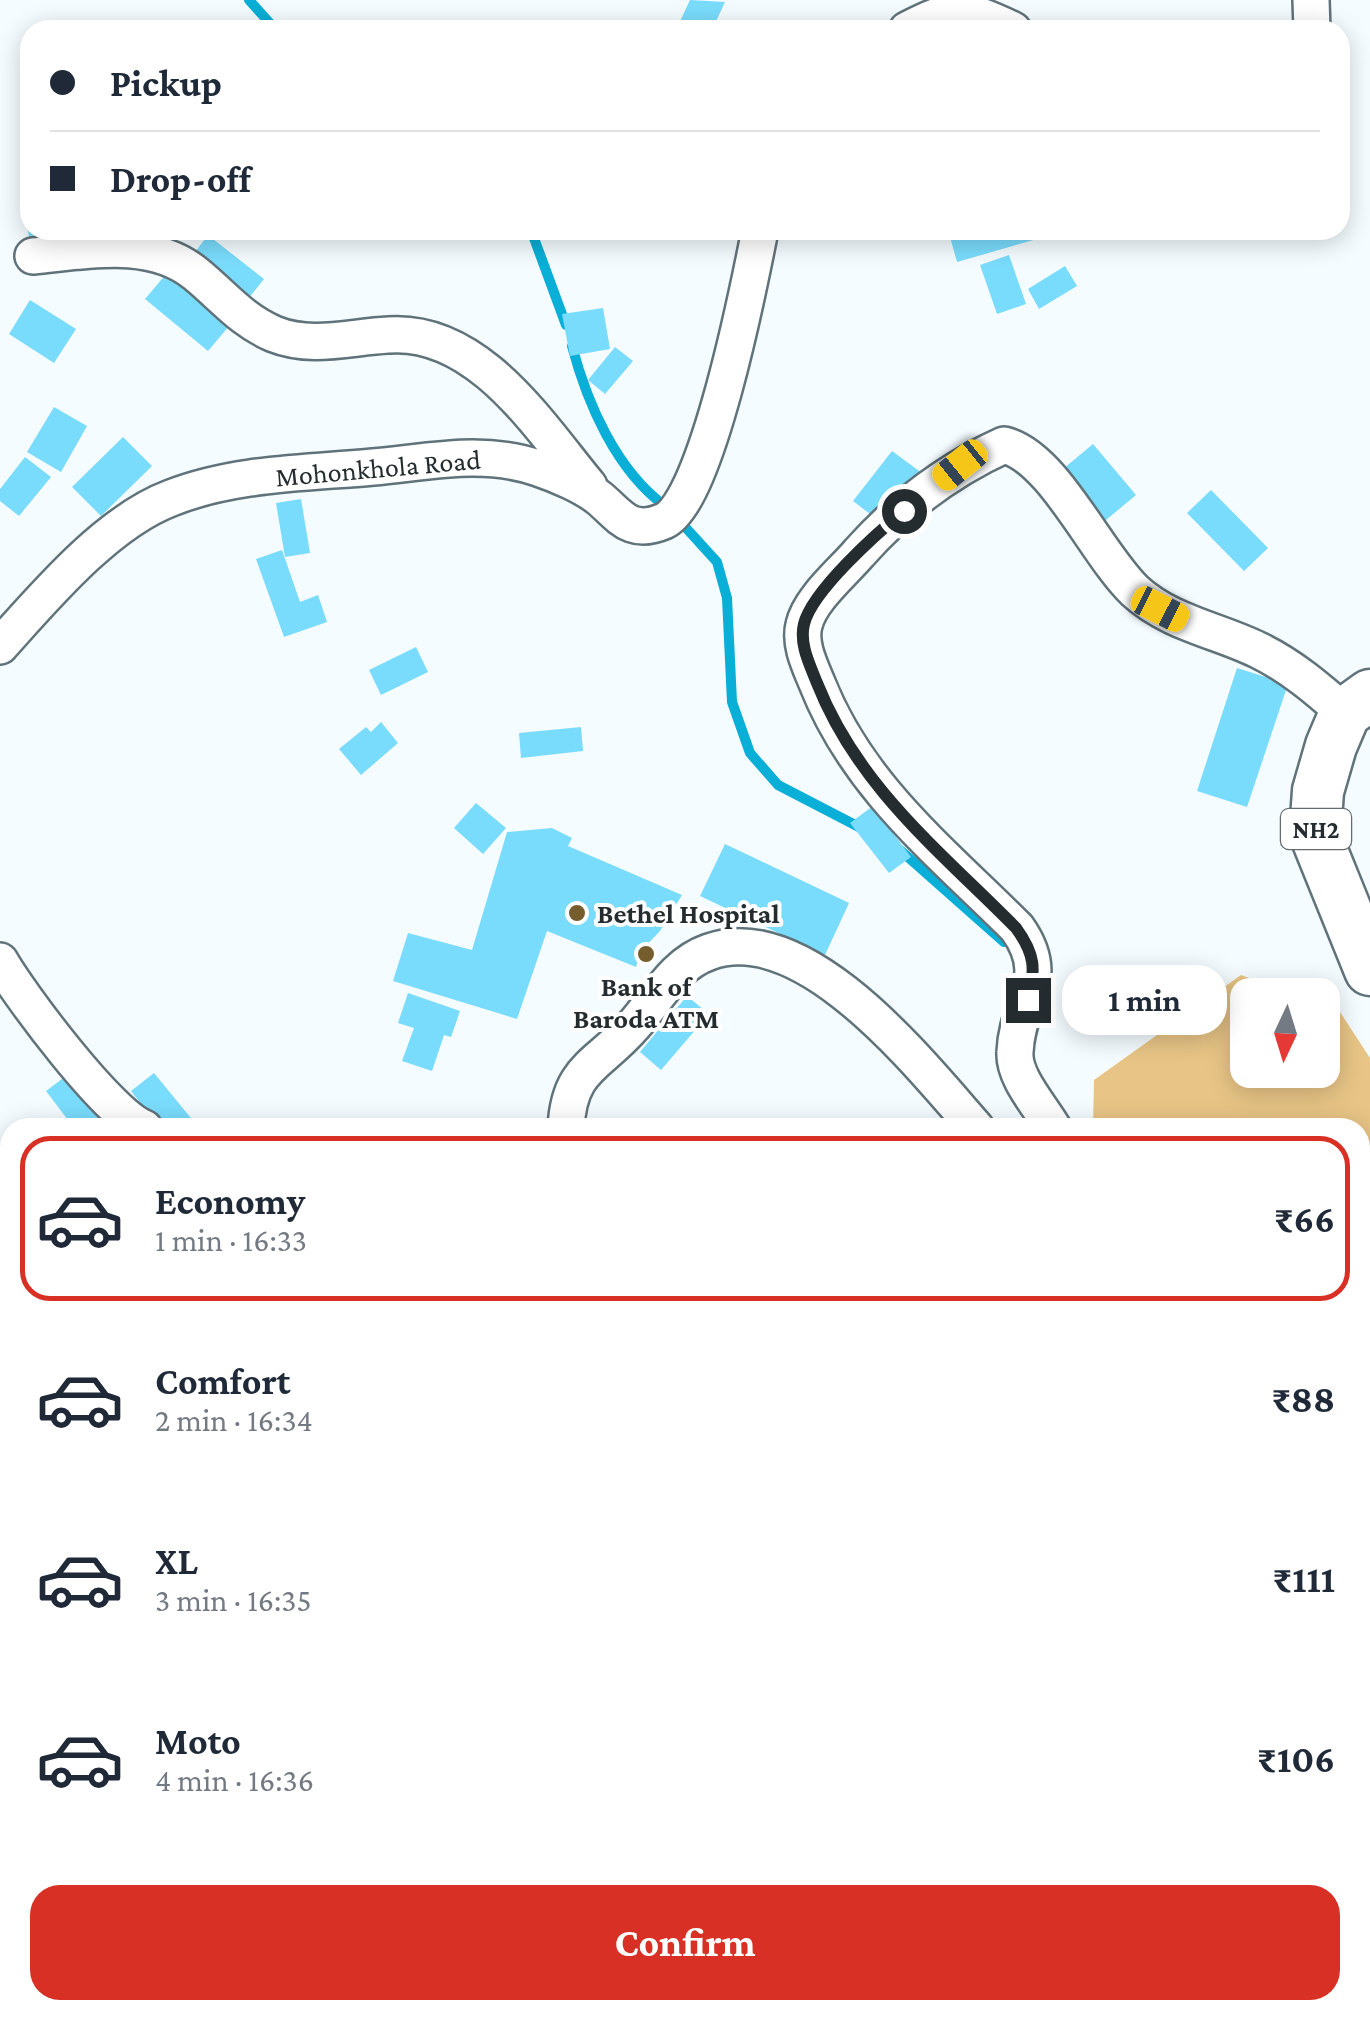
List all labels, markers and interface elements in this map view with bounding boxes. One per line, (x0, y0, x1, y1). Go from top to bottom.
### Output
text: Pickup (110, 62, 222, 104)
text: Drop-off (110, 158, 251, 200)
car (927, 434, 993, 496)
street label: Mohonkhola Road (274, 444, 482, 492)
route start (882, 489, 927, 534)
car (1126, 582, 1194, 636)
road number: NH2 (1281, 809, 1351, 849)
place label: Bethel Hospital (597, 898, 780, 929)
marker: Bethel Hospital (566, 902, 588, 924)
marker: Bank of Baroda ATM (635, 943, 657, 965)
callout: 1 min (1063, 965, 1228, 1035)
place label: Bank of Baroda ATM (573, 971, 719, 1034)
route end (1006, 978, 1051, 1023)
north arrow (1230, 978, 1340, 1088)
map controls (1230, 978, 1340, 1088)
text: 1 min (1108, 982, 1181, 1018)
icon: car (35, 1174, 125, 1264)
text: Economy (155, 1180, 305, 1222)
text: ₹66 (1274, 1198, 1335, 1240)
text: 1 min · 16:33 (155, 1222, 307, 1258)
icon: car (35, 1354, 125, 1444)
text: Comfort (155, 1360, 291, 1402)
text: ₹88 (1271, 1378, 1335, 1420)
text: 2 min · 16:34 (155, 1402, 313, 1438)
icon: car (35, 1534, 125, 1624)
text: XL (155, 1540, 198, 1582)
text: ₹111 (1272, 1558, 1335, 1600)
text: 3 min · 16:35 (155, 1582, 312, 1618)
icon: car (35, 1714, 125, 1804)
text: Moto (155, 1720, 241, 1762)
text: ₹106 (1257, 1738, 1335, 1780)
text: 4 min · 16:36 (155, 1762, 314, 1798)
button: Confirm (30, 1885, 1340, 2000)

